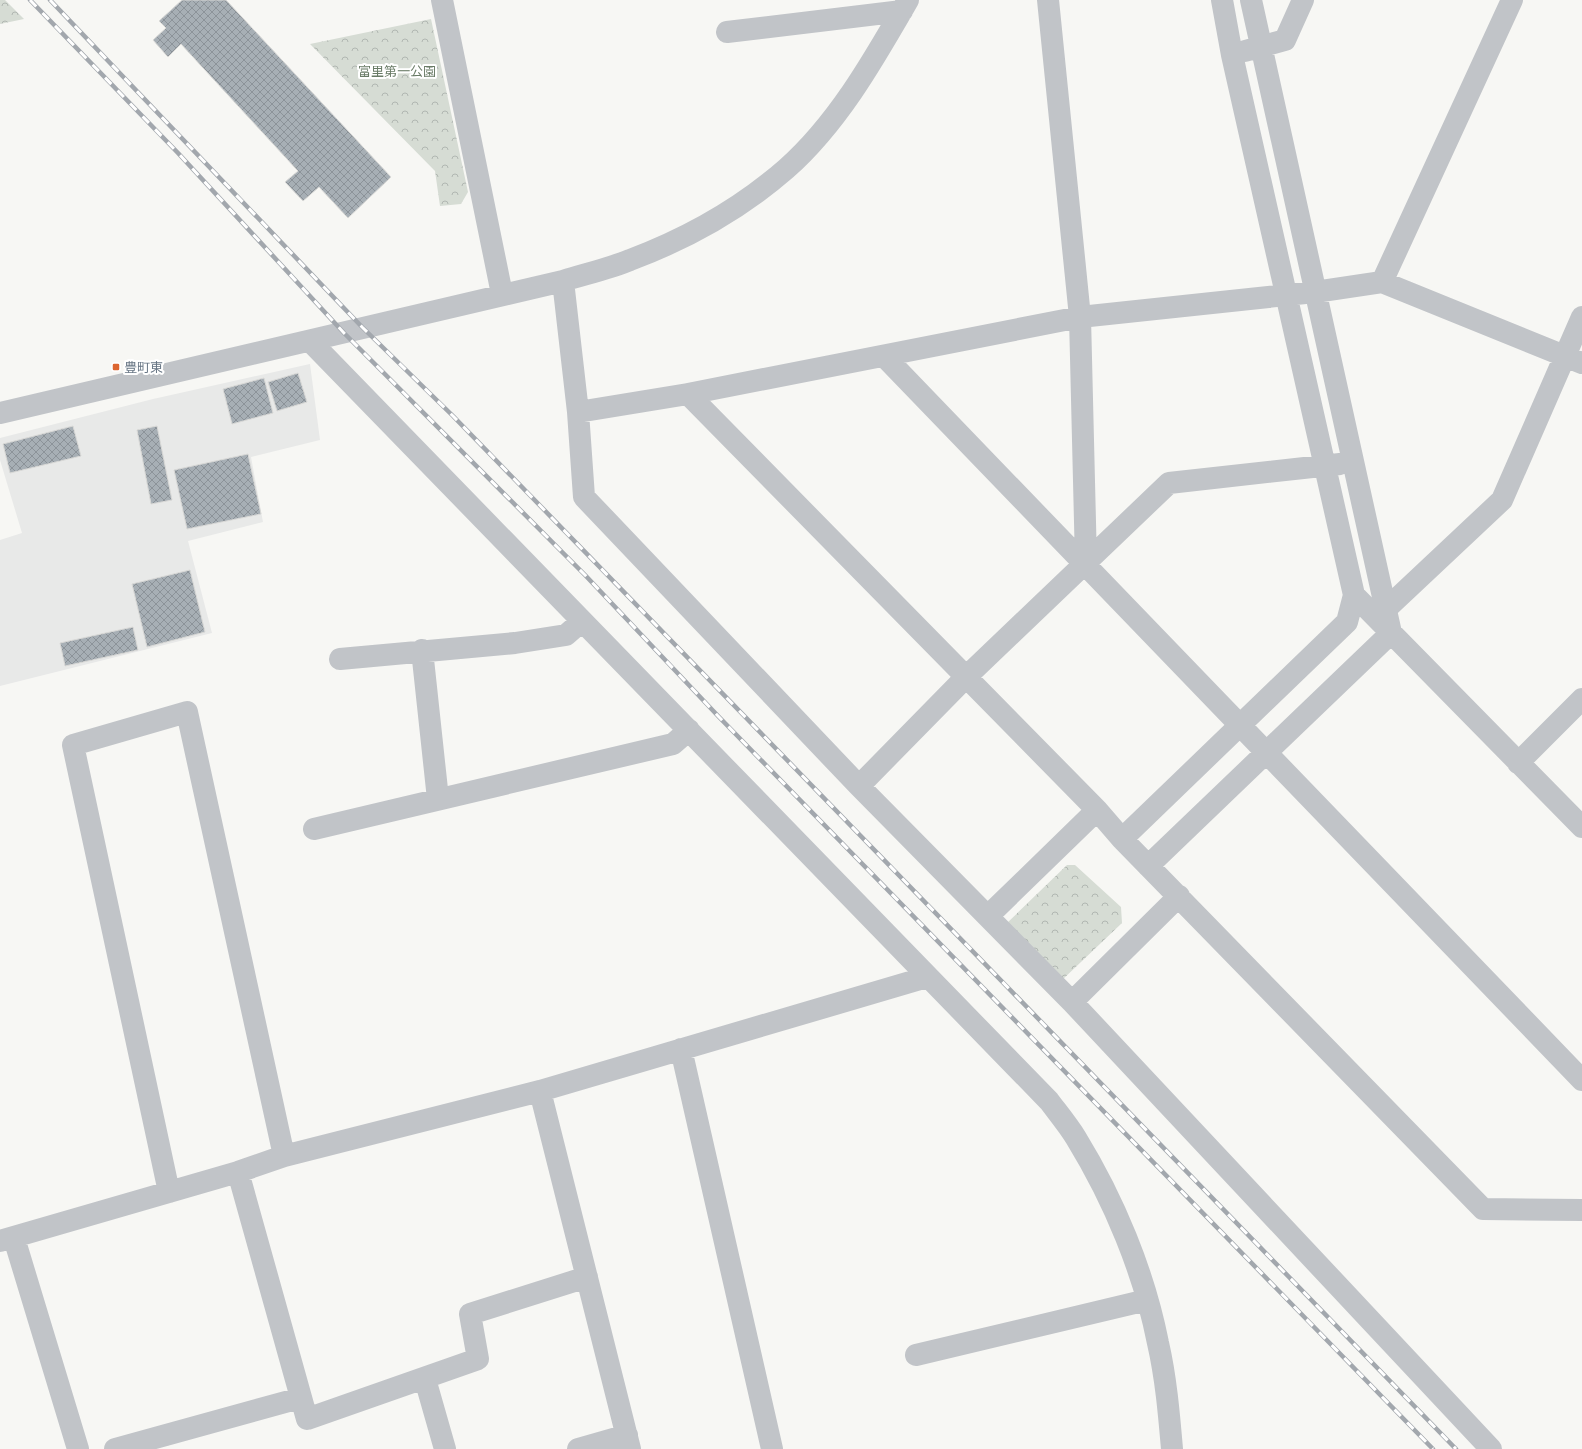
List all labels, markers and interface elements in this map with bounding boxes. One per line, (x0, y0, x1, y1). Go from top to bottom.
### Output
park label: 富里第一公園 (358, 62, 436, 80)
place label: 豊町東 (124, 358, 163, 376)
marker: 豊町東 (111, 362, 121, 372)

